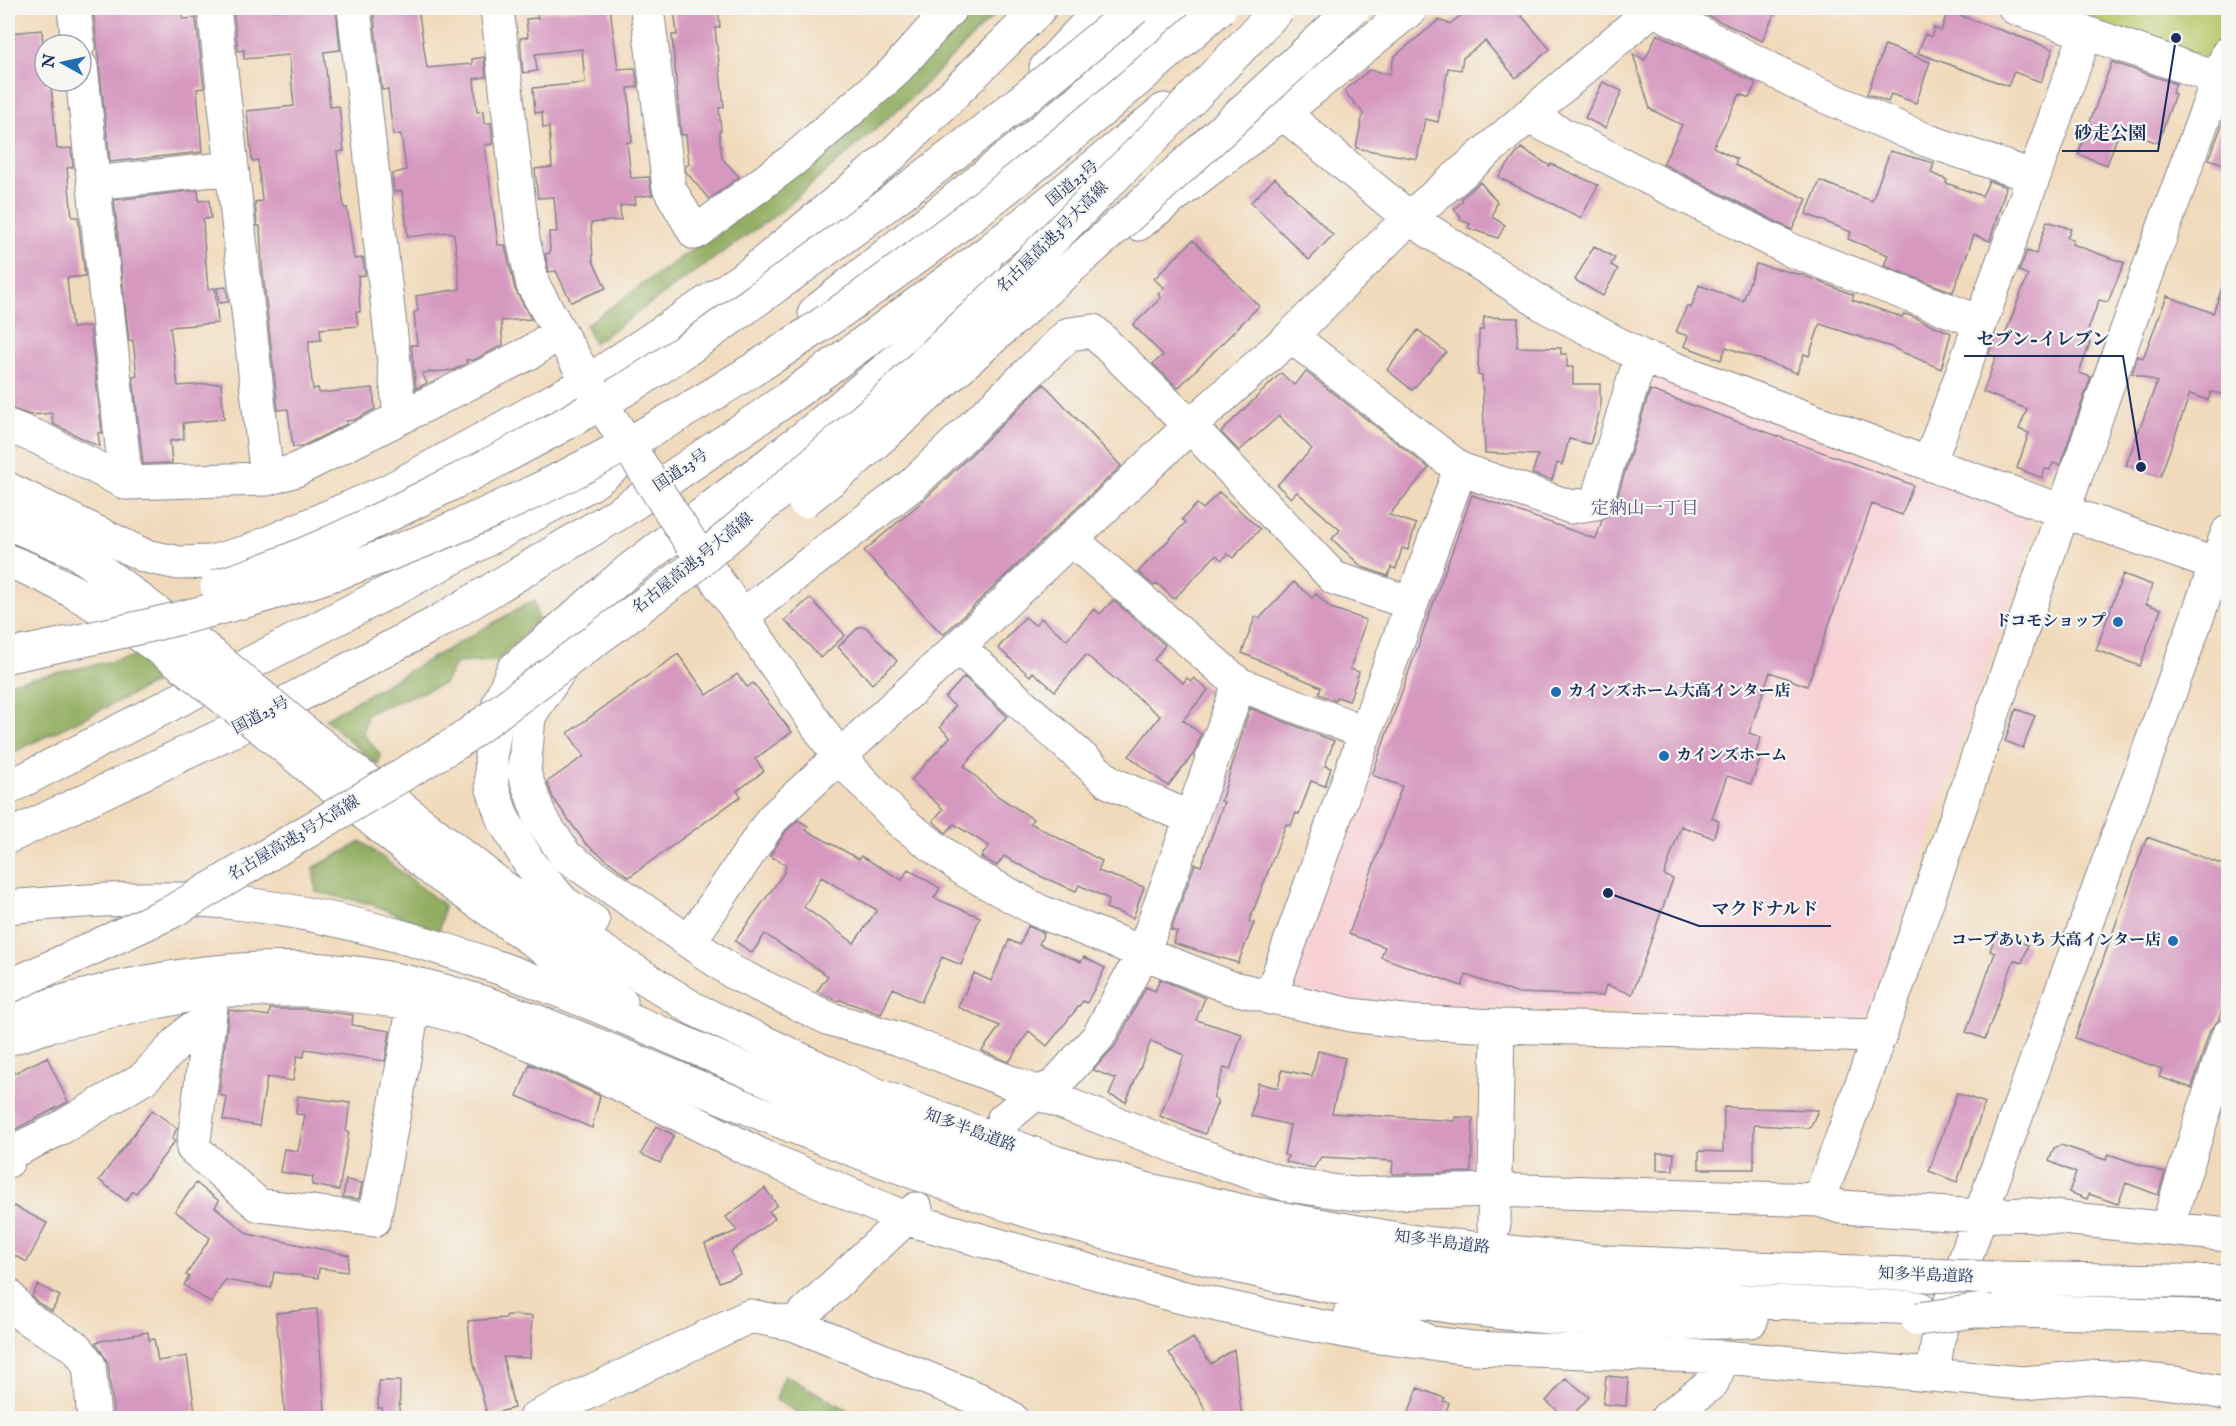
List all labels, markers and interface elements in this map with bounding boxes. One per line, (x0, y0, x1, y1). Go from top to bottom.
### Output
north arrow (33, 33, 93, 93)
text: N (39, 53, 61, 70)
callout: 砂走公園 (2062, 115, 2158, 151)
text: 砂走公園 (2074, 123, 2146, 146)
street label: 国道23号 (1043, 157, 1103, 211)
street label: 名古屋高速3号大高線 (993, 178, 1113, 298)
callout: セブン-イレブン (1964, 320, 2123, 356)
text: セブン-イレブン (1977, 329, 2109, 352)
street label: 国道23号 (650, 446, 712, 496)
district label: 定納山一丁目 (1591, 498, 1699, 521)
street label: 名古屋高速3号大高線 (628, 509, 758, 619)
place label: ドコモショップ (1995, 612, 2106, 632)
marker: ドコモショップ (2111, 615, 2125, 629)
place label: カインズホーム大高インター店 (1568, 682, 1790, 702)
marker: カインズホーム大高インター店 (1549, 685, 1563, 699)
street label: 国道23号 (229, 693, 293, 739)
place label: カインズホーム (1676, 746, 1787, 766)
marker: カインズホーム (1657, 749, 1671, 763)
street label: 名古屋高速3号大高線 (225, 792, 363, 886)
callout: マクドナルド (1699, 890, 1831, 926)
text: マクドナルド (1711, 899, 1819, 922)
place label: コープあいち 大高インター店 (1951, 931, 2161, 951)
marker: コープあいち 大高インター店 (2166, 934, 2180, 948)
street label: 知多半島道路 (921, 1105, 1019, 1157)
street label: 知多半島道路 (1393, 1227, 1491, 1259)
street label: 知多半島道路 (1878, 1264, 1974, 1288)

